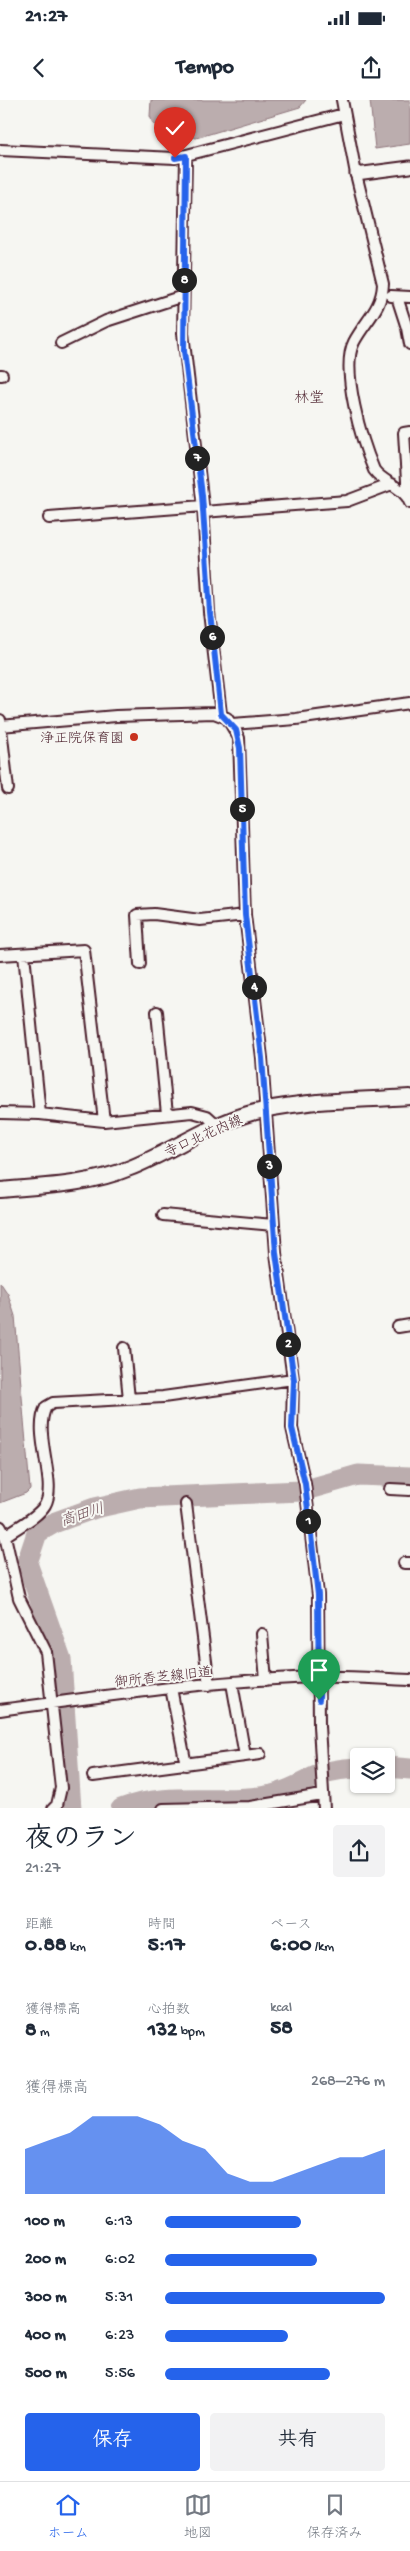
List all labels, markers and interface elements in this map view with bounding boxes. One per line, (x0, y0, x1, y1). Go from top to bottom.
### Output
text: 21:27 (25, 6, 67, 29)
icon: back (25, 54, 53, 82)
icon: share (357, 54, 385, 82)
text: Tempo (176, 55, 234, 81)
pin (154, 107, 196, 158)
icon: check (161, 114, 189, 142)
pin: 8 (172, 268, 196, 292)
text: 8 (181, 272, 188, 289)
district label: 林堂 (294, 389, 324, 408)
pin: 7 (184, 446, 210, 470)
text: 7 (194, 450, 201, 467)
pin: 6 (200, 624, 224, 650)
text: 6 (209, 629, 216, 646)
place label: 浄正院保育園 (40, 731, 124, 748)
marker: 浄正院保育園 (128, 731, 140, 743)
pin: 5 (230, 796, 254, 822)
text: 5 (239, 801, 246, 818)
pin: 4 (242, 974, 266, 1000)
text: 4 (251, 979, 258, 996)
street label: 寺口北花内線 (162, 1112, 246, 1162)
pin: 3 (256, 1154, 282, 1178)
text: 3 (266, 1158, 273, 1175)
pin: 2 (276, 1332, 300, 1356)
text: 2 (285, 1336, 292, 1353)
water label: 高田川 (58, 1499, 107, 1531)
pin: 1 (296, 1508, 320, 1534)
text: 1 (306, 1513, 311, 1530)
pin (298, 1649, 340, 1700)
icon: arrive (305, 1656, 333, 1684)
street label: 御所香芝線旧道 (114, 1665, 213, 1692)
map controls (350, 1748, 395, 1793)
button: layers (350, 1748, 395, 1793)
text: 夜のラン (25, 1824, 137, 1857)
button: share (333, 1825, 385, 1877)
text: 21:27 (25, 1860, 61, 1879)
text: 距離 (25, 1917, 53, 1934)
text: 時間 (148, 1917, 176, 1934)
text: ペース (270, 1917, 312, 1934)
text: 0.88 (25, 1934, 67, 1959)
text: 5:17 (148, 1934, 185, 1959)
text: 6:00 (270, 1934, 311, 1959)
text: km (67, 1939, 86, 1956)
text: /km (311, 1939, 334, 1956)
text: kcal (270, 2000, 292, 2017)
text: 獲得標高 (25, 2002, 81, 2019)
text: 心拍数 (148, 2002, 190, 2019)
text: 58 (270, 2017, 293, 2042)
text: 8 (25, 2019, 37, 2044)
text: 132 (148, 2019, 177, 2044)
text: m (37, 2024, 50, 2041)
text: bpm (177, 2024, 205, 2041)
text: 268–276 m (311, 2073, 385, 2092)
text: 獲得標高 (25, 2080, 89, 2099)
text: 100 m (25, 2213, 65, 2232)
text: 6:13 (105, 2213, 133, 2232)
text: 200 m (25, 2251, 66, 2270)
text: 6:02 (105, 2251, 135, 2270)
text: 300 m (25, 2289, 67, 2308)
text: 5:31 (105, 2289, 133, 2308)
text: 400 m (25, 2327, 66, 2346)
text: 6:23 (105, 2327, 134, 2346)
text: 500 m (25, 2365, 67, 2384)
text: 5:56 (105, 2365, 135, 2384)
button: 保存 (25, 2413, 200, 2471)
button: 共有 (210, 2413, 385, 2471)
tab: ホーム (47, 2491, 89, 2543)
tab: 地図 (184, 2491, 212, 2543)
tab: 保存済み (307, 2491, 363, 2543)

